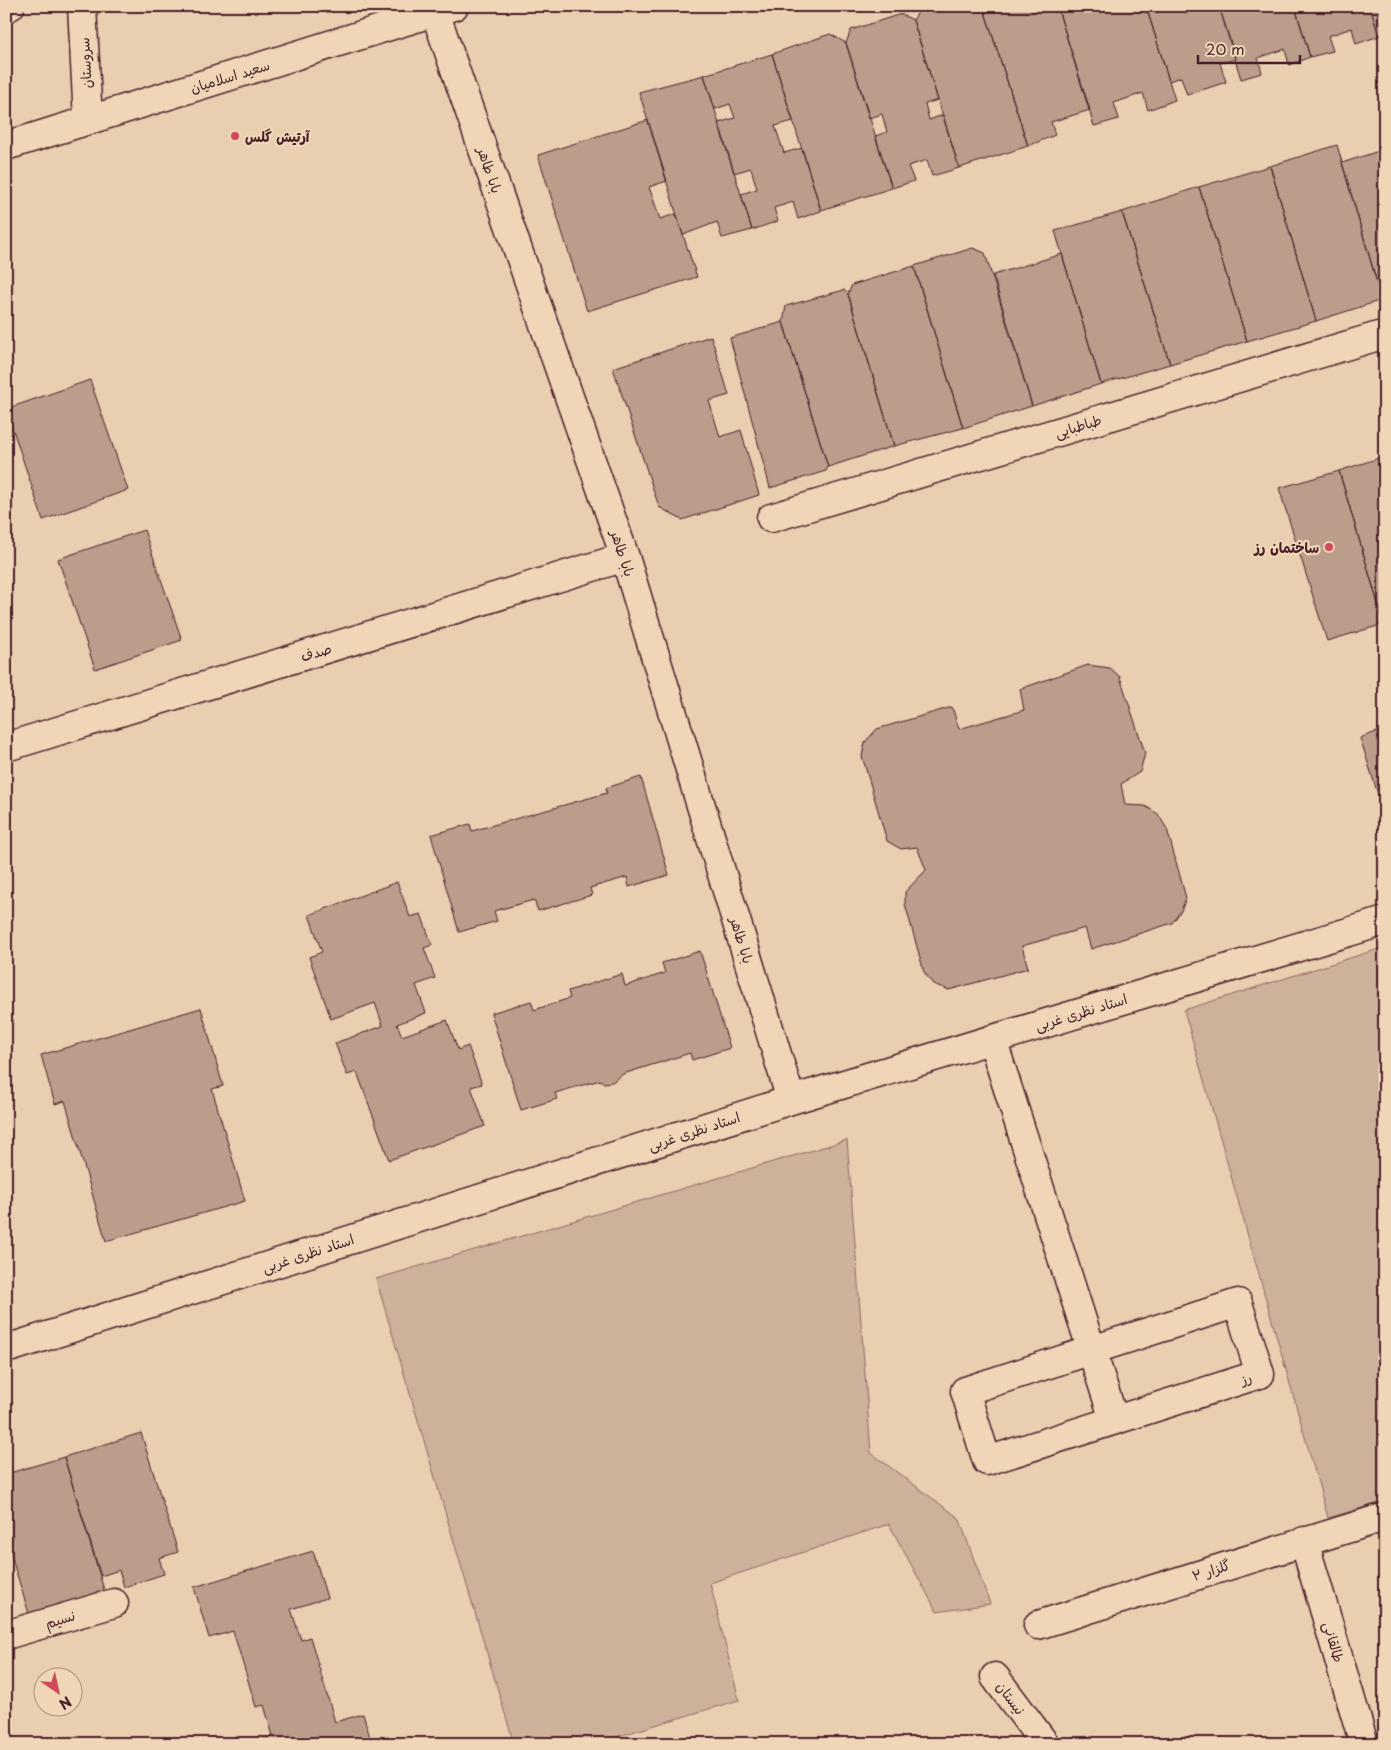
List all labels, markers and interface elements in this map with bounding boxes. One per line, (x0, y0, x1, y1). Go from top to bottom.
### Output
scale bar (1198, 32, 1301, 64)
street label: سروستان (73, 37, 97, 89)
text: 20 m (1206, 37, 1245, 60)
street label: سعید اسلامیان (188, 54, 272, 98)
place label: آرتیش گلس (245, 126, 311, 147)
marker: آرتیش گلس (229, 130, 241, 142)
street label: بابا طاهر (472, 143, 508, 196)
street label: طباطبایی (1052, 409, 1104, 443)
street label: بابا طاهر (605, 526, 640, 579)
place label: ساختمان رز (1253, 537, 1319, 558)
marker: ساختمان رز (1323, 541, 1335, 553)
street label: صدف (298, 637, 334, 667)
street label: بابا طاهر (725, 913, 759, 966)
street label: استاد نظری غربی (1032, 988, 1130, 1036)
street label: استاد نظری غربی (645, 1106, 743, 1156)
street label: استاد نظری غربی (259, 1228, 357, 1278)
street label: رز (1237, 1366, 1254, 1390)
street label: گلزار ۲ (1189, 1554, 1233, 1586)
street label: نسیم (42, 1604, 78, 1634)
street label: طالقانی (1318, 1619, 1350, 1665)
north arrow (32, 1668, 82, 1718)
street label: نیستان (991, 1677, 1031, 1719)
text: N (55, 1691, 76, 1715)

